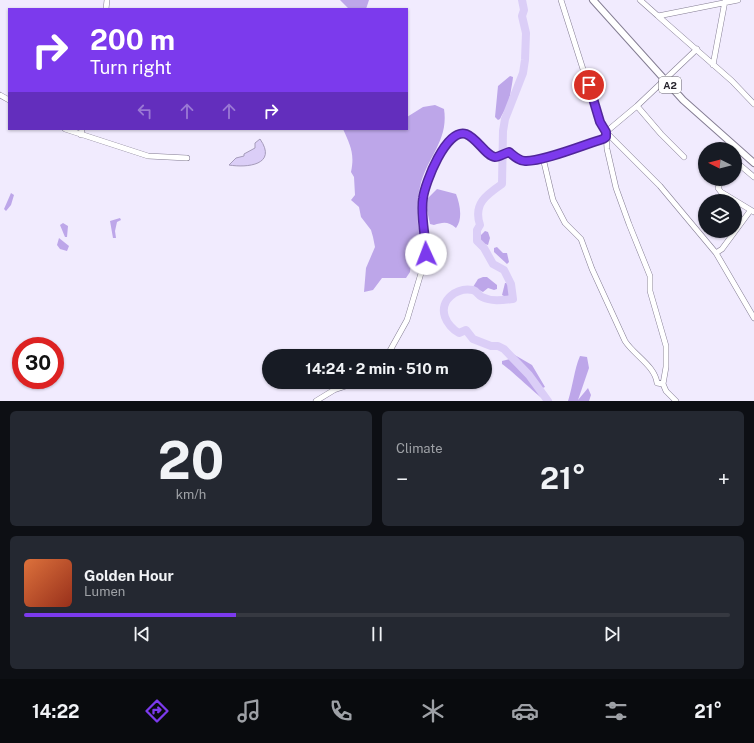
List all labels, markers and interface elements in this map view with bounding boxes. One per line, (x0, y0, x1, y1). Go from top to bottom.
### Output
text: 200 m (90, 23, 175, 56)
icon: right (24, 24, 76, 76)
text: Turn right (90, 57, 172, 78)
pin (572, 68, 606, 102)
icon: arrive (578, 74, 600, 96)
road number: A2 (659, 77, 681, 93)
icon: left (134, 100, 156, 122)
icon: ahead (176, 100, 198, 122)
icon: ahead (218, 100, 240, 122)
icon: right (260, 100, 282, 122)
north arrow (698, 142, 742, 186)
map controls (698, 142, 742, 238)
button: layers (698, 194, 742, 238)
position arrow (405, 233, 447, 275)
speed limit sign: 30 (12, 337, 64, 389)
text: 14:24 · 2 min · 510 m (305, 360, 449, 377)
text: 20 (158, 430, 224, 491)
text: Climate (396, 441, 443, 456)
text: 21° (540, 460, 586, 496)
text: − (396, 466, 408, 492)
text: + (718, 466, 730, 492)
text: km/h (176, 487, 206, 502)
text: Golden Hour (84, 567, 174, 584)
text: Lumen (84, 584, 125, 599)
icon: previous (131, 623, 153, 645)
icon: pause (366, 623, 388, 645)
icon: next (601, 623, 623, 645)
icon: directions (143, 697, 171, 725)
icon: music (235, 697, 263, 725)
icon: phone (327, 697, 355, 725)
icon: climate (419, 697, 447, 725)
icon: car (511, 697, 539, 725)
icon: filters (602, 697, 630, 725)
text: 14:22 (32, 701, 80, 722)
text: 21° (694, 701, 722, 722)

